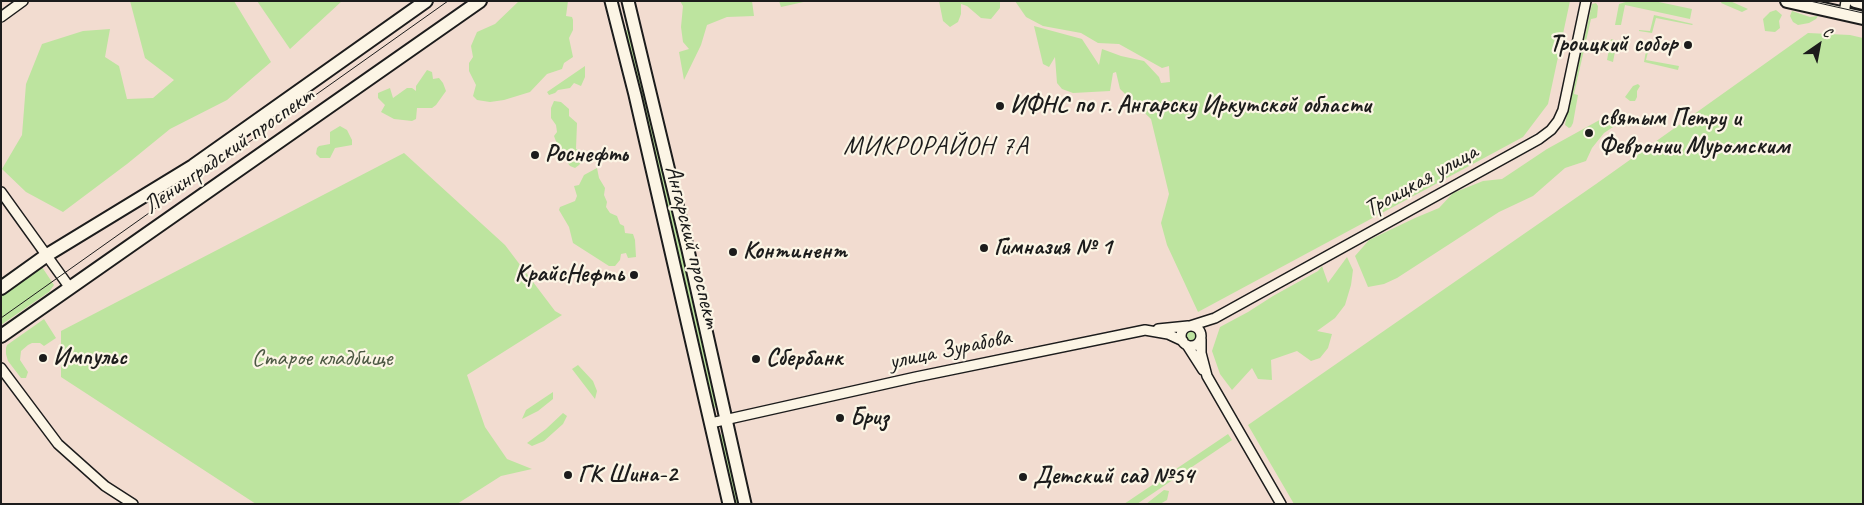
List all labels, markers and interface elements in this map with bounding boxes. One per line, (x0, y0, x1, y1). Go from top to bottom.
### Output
north arrow (1794, 20, 1844, 70)
text: С (1820, 23, 1835, 41)
place label: Троицкий собор (1550, 31, 1678, 59)
marker: Троицкий собор (1682, 39, 1694, 51)
street label: Ленинградский проспект (138, 81, 320, 221)
place label: ИФНС по г. Ангарску Иркутской области (1010, 92, 1371, 120)
marker: ИФНС по г. Ангарску Иркутской области (994, 100, 1006, 112)
place label: святым Петру и Февронии Муромским (1599, 105, 1790, 161)
marker: святым Петру и Февронии Муромским (1583, 127, 1595, 139)
district label: МИКРОРАЙОН 7А (841, 131, 1031, 163)
street label: Троицкая улица (1359, 138, 1483, 224)
place label: Роснефть (545, 141, 628, 169)
marker: Роснефть (529, 149, 541, 161)
street label: Ангарский проспект (658, 162, 726, 332)
place label: Гимназия № 1 (994, 234, 1112, 262)
place label: Континент (743, 238, 847, 266)
marker: Гимназия № 1 (978, 242, 990, 254)
marker: Континент (727, 246, 739, 258)
place label: КрайсНефть (515, 261, 624, 289)
marker: КрайсНефть (628, 269, 640, 281)
street label: улица Зурабова (886, 323, 1014, 377)
place label: Импульс (53, 344, 127, 372)
park label: Старое кладбище (252, 345, 392, 373)
place label: Сбербанк (766, 345, 843, 373)
marker: Импульс (37, 352, 49, 364)
marker: Сбербанк (750, 353, 762, 365)
place label: Бриз (850, 404, 889, 432)
marker: Бриз (834, 412, 846, 424)
place label: ГК Шина-2 (578, 461, 677, 489)
place label: Детский сад №54 (1033, 463, 1194, 491)
marker: ГК Шина-2 (562, 469, 574, 481)
marker: Детский сад №54 (1017, 471, 1029, 483)

